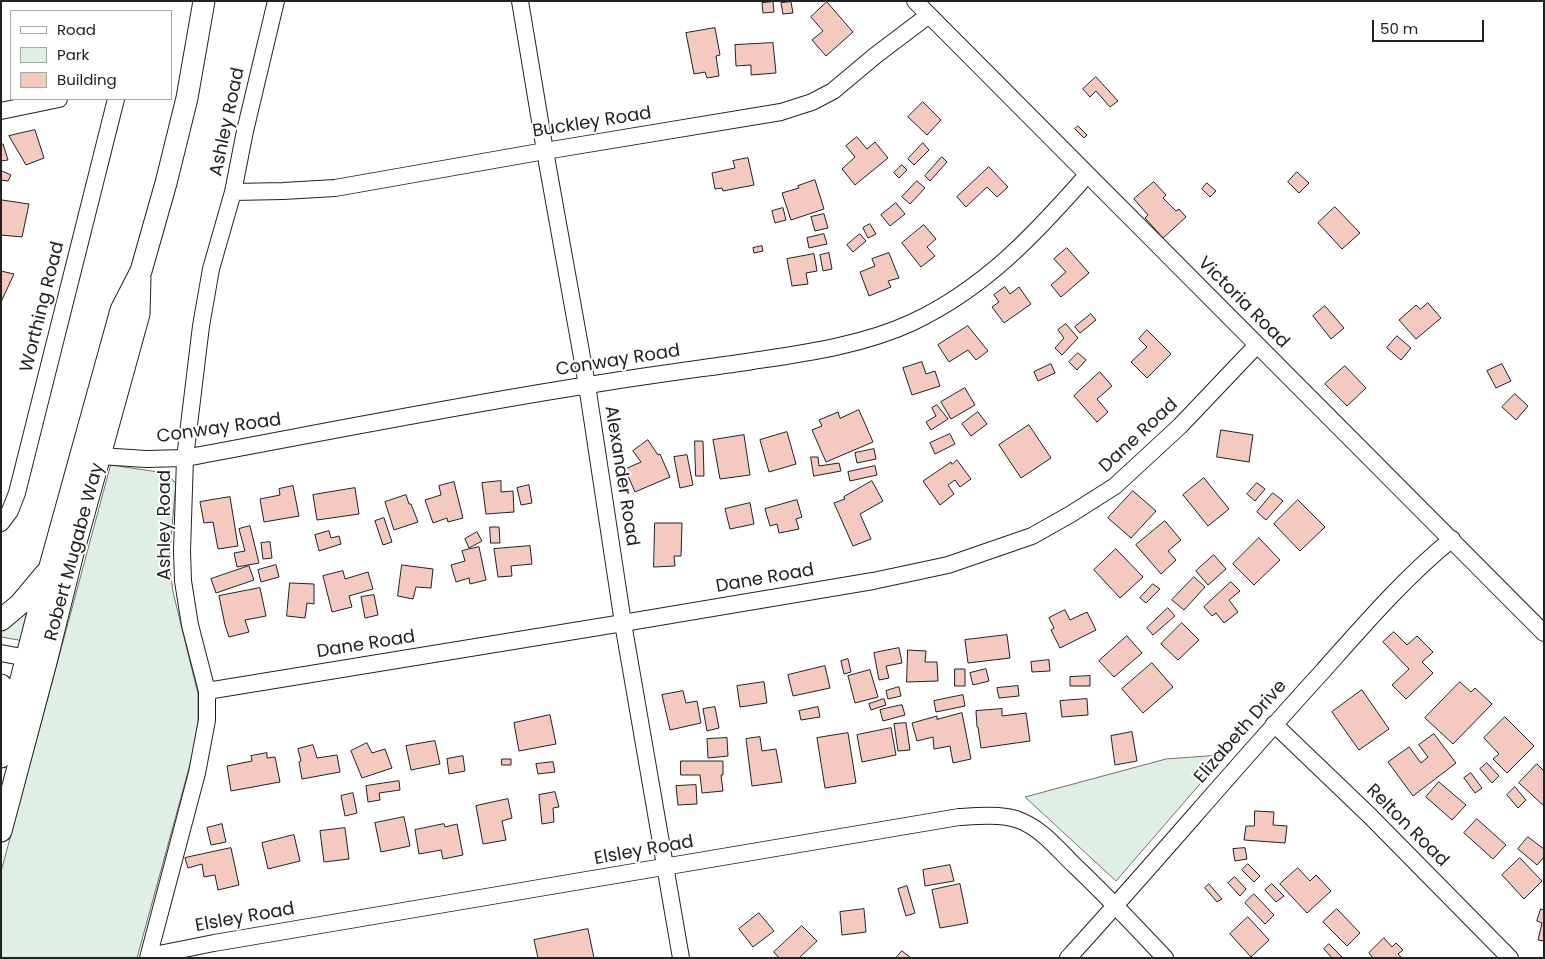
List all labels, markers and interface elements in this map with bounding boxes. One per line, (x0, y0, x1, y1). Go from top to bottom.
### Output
legend (10, 10, 172, 100)
scale bar (1375, 10, 1488, 42)
text: 50 m (1380, 18, 1418, 39)
text: Road (57, 19, 96, 40)
text: Park (57, 44, 89, 65)
street label: Ashley Road (206, 66, 250, 178)
text: Building (57, 69, 117, 90)
street label: Buckley Road (531, 103, 653, 143)
street label: Worthing Road (16, 240, 70, 374)
street label: Victoria Road (1193, 253, 1293, 353)
street label: Conway Road (554, 341, 682, 381)
street label: Dane Road (1095, 394, 1183, 478)
street label: Alexander Road (599, 404, 643, 548)
street label: Conway Road (155, 410, 283, 448)
street label: Robert Mugabe Way (41, 461, 109, 643)
street label: Ashley Road (154, 470, 176, 580)
street label: Dane Road (714, 560, 816, 598)
street label: Dane Road (315, 627, 417, 663)
street label: Elizabeth Drive (1190, 676, 1292, 788)
street label: Relton Road (1361, 780, 1453, 872)
street label: Elsley Road (593, 832, 695, 870)
street label: Elsley Road (194, 899, 296, 937)

